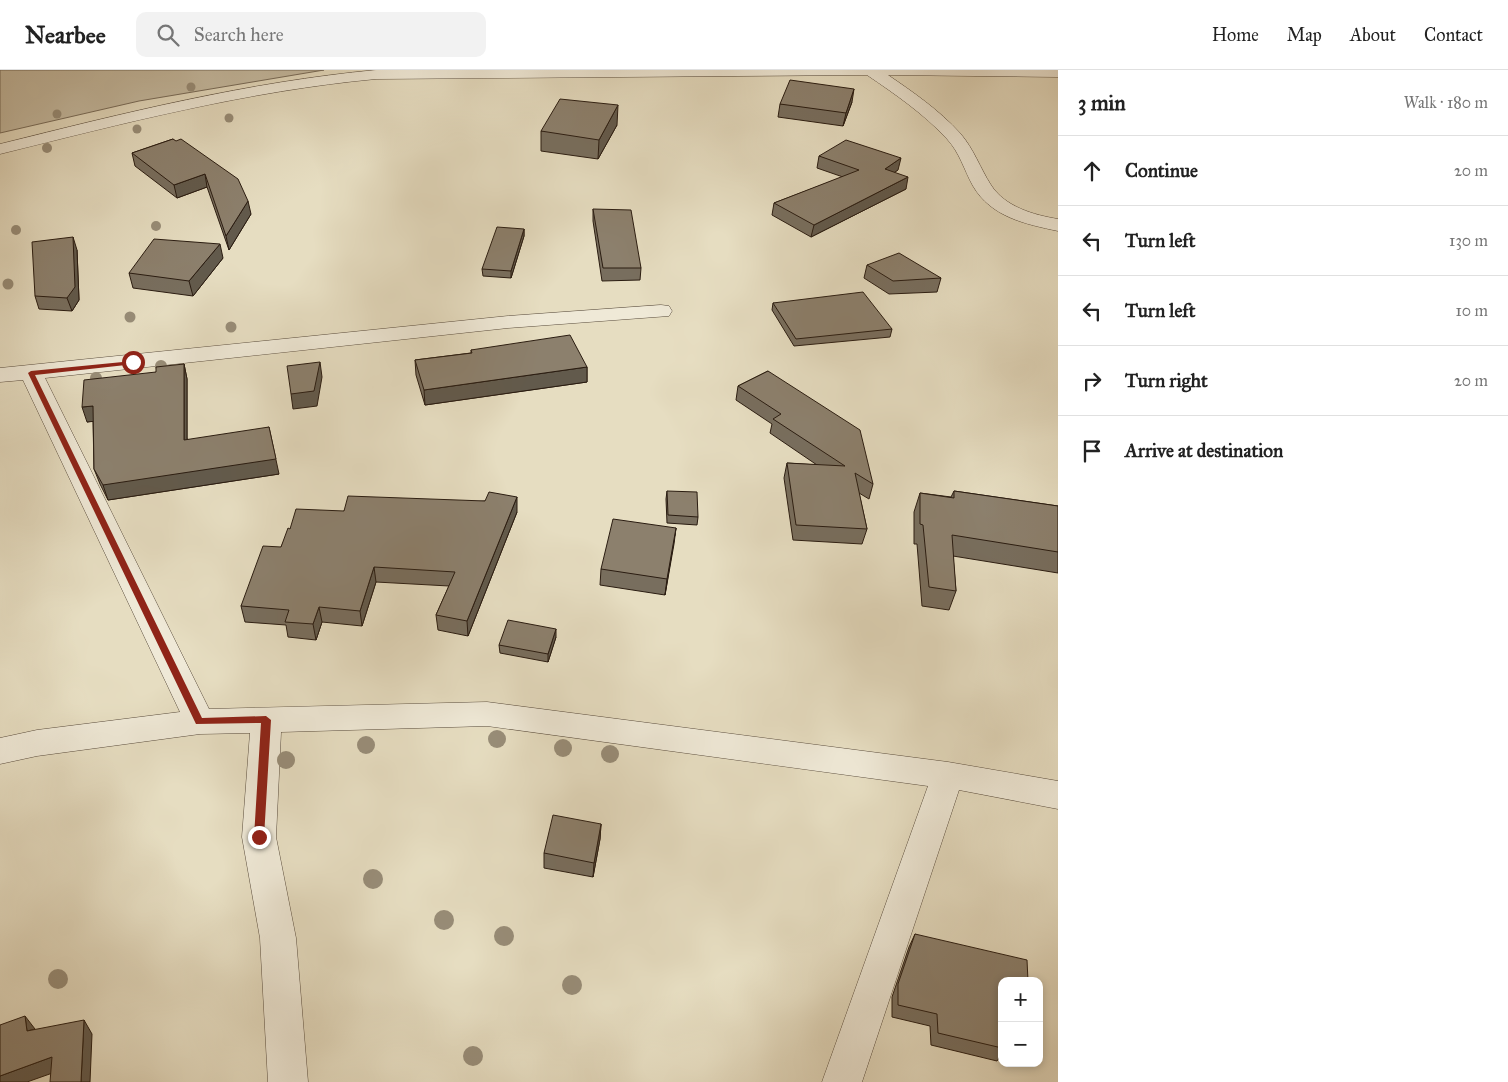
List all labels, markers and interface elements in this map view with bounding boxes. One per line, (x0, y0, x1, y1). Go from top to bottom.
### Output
search box (136, 12, 486, 57)
text: Nearbee (25, 20, 106, 50)
icon: search (154, 21, 182, 49)
text: Search here (194, 23, 284, 46)
text: Home (1212, 24, 1259, 46)
text: Map (1287, 24, 1322, 46)
text: About (1350, 24, 1396, 46)
text: Contact (1424, 24, 1483, 46)
text: 3 min (1078, 90, 1126, 116)
text: Walk · 180 m (1404, 93, 1488, 112)
icon: ahead (1078, 157, 1106, 185)
text: Continue (1125, 159, 1198, 182)
text: 20 m (1454, 161, 1488, 180)
icon: left (1078, 227, 1106, 255)
text: Turn left (1125, 229, 1195, 252)
text: 130 m (1449, 231, 1488, 250)
icon: left (1078, 297, 1106, 325)
text: Turn left (1125, 299, 1195, 322)
text: 10 m (1456, 301, 1488, 320)
route start (122, 351, 145, 374)
icon: right (1078, 367, 1106, 395)
text: Turn right (1125, 369, 1208, 392)
text: 20 m (1454, 371, 1488, 390)
icon: arrive (1078, 437, 1106, 465)
text: Arrive at destination (1125, 439, 1283, 462)
route end (248, 826, 271, 849)
map controls (998, 977, 1043, 1067)
button: + (998, 977, 1043, 1022)
button: − (998, 1022, 1043, 1067)

